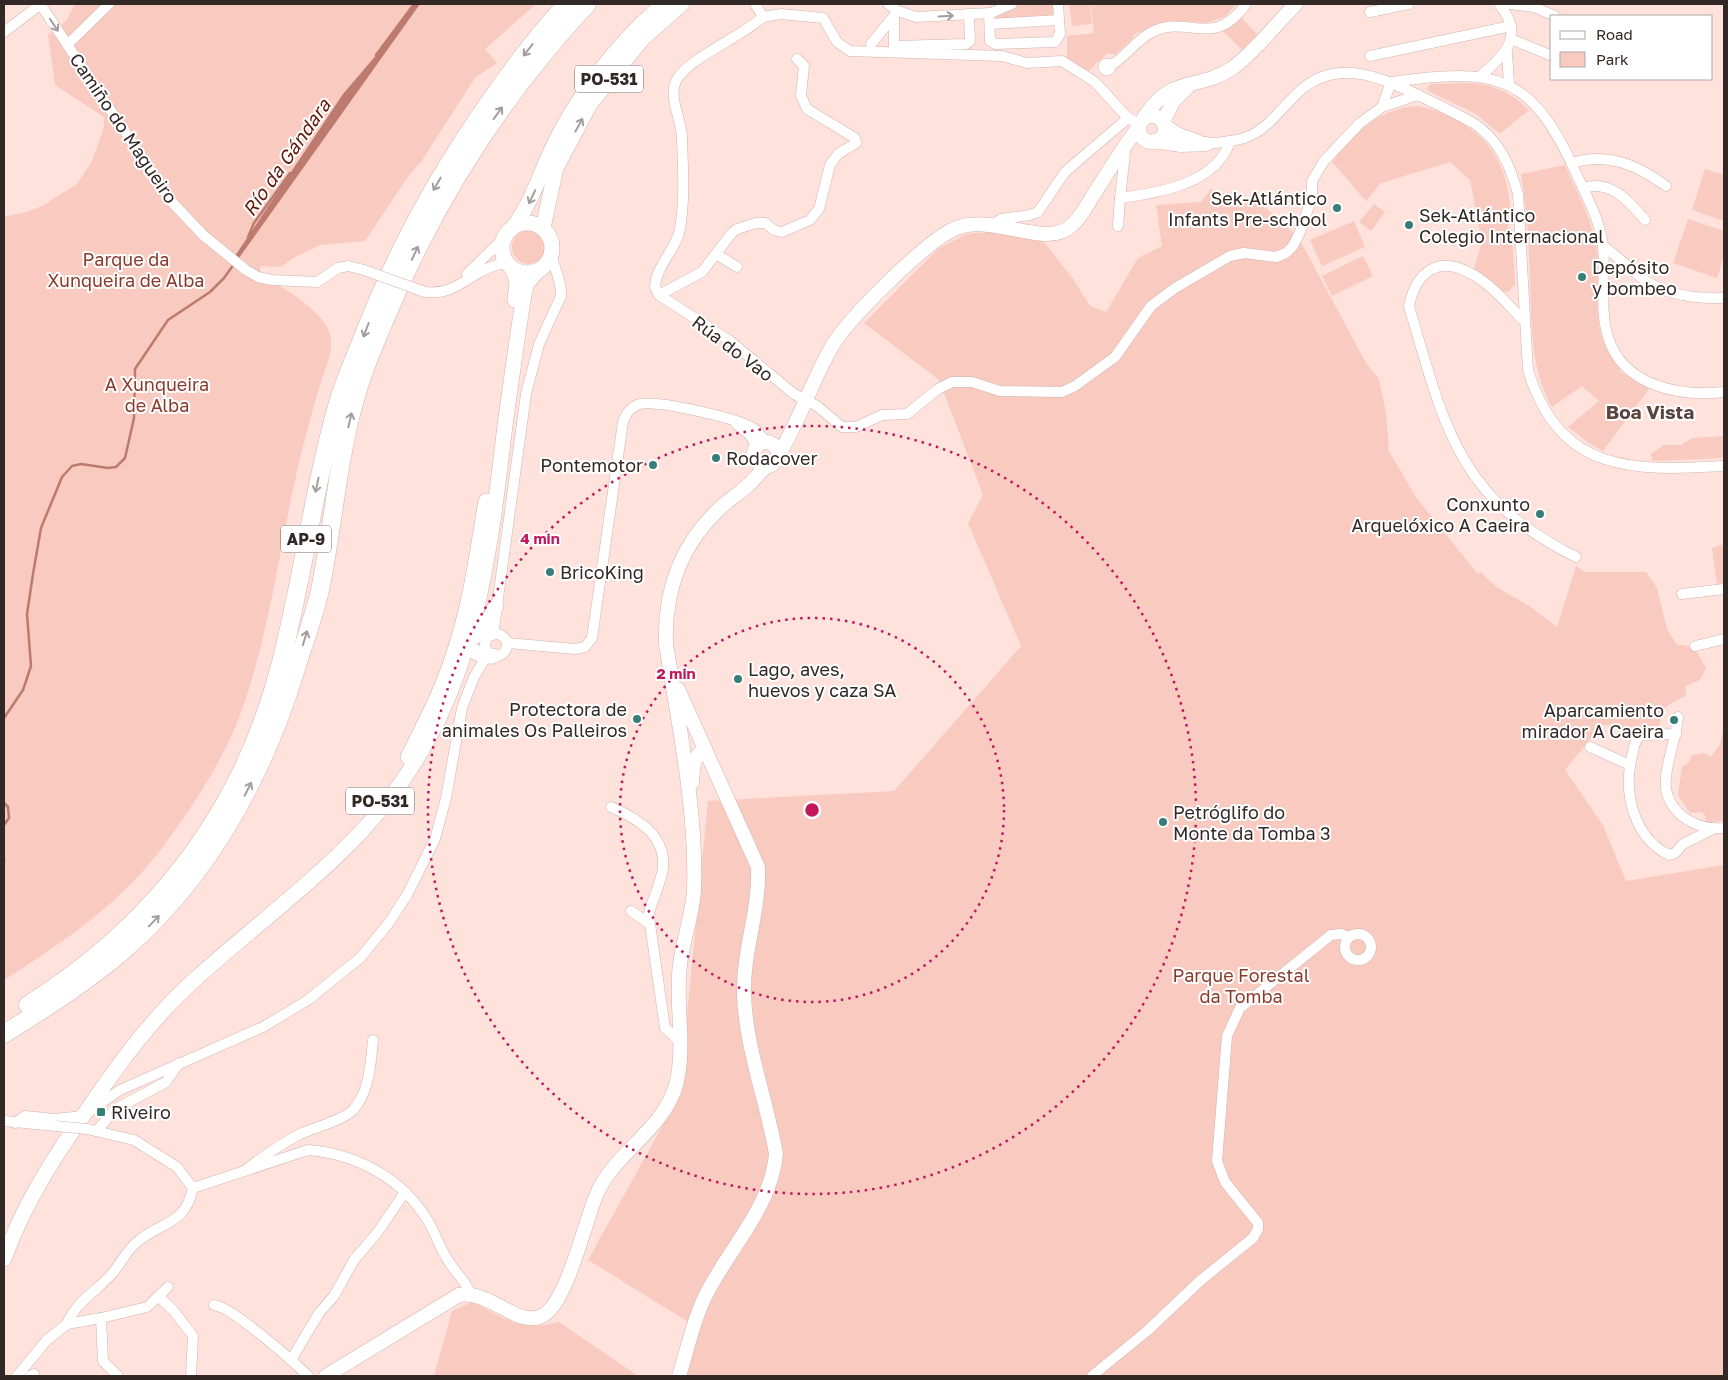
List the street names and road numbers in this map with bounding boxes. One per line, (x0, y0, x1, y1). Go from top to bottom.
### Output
street label: Camiño do Magueiro (66, 49, 182, 207)
road number: PO-531 (575, 66, 643, 92)
street label: Rúa do Vao (688, 310, 778, 386)
road number: AP-9 (281, 526, 331, 552)
road number: PO-531 (346, 788, 414, 814)

